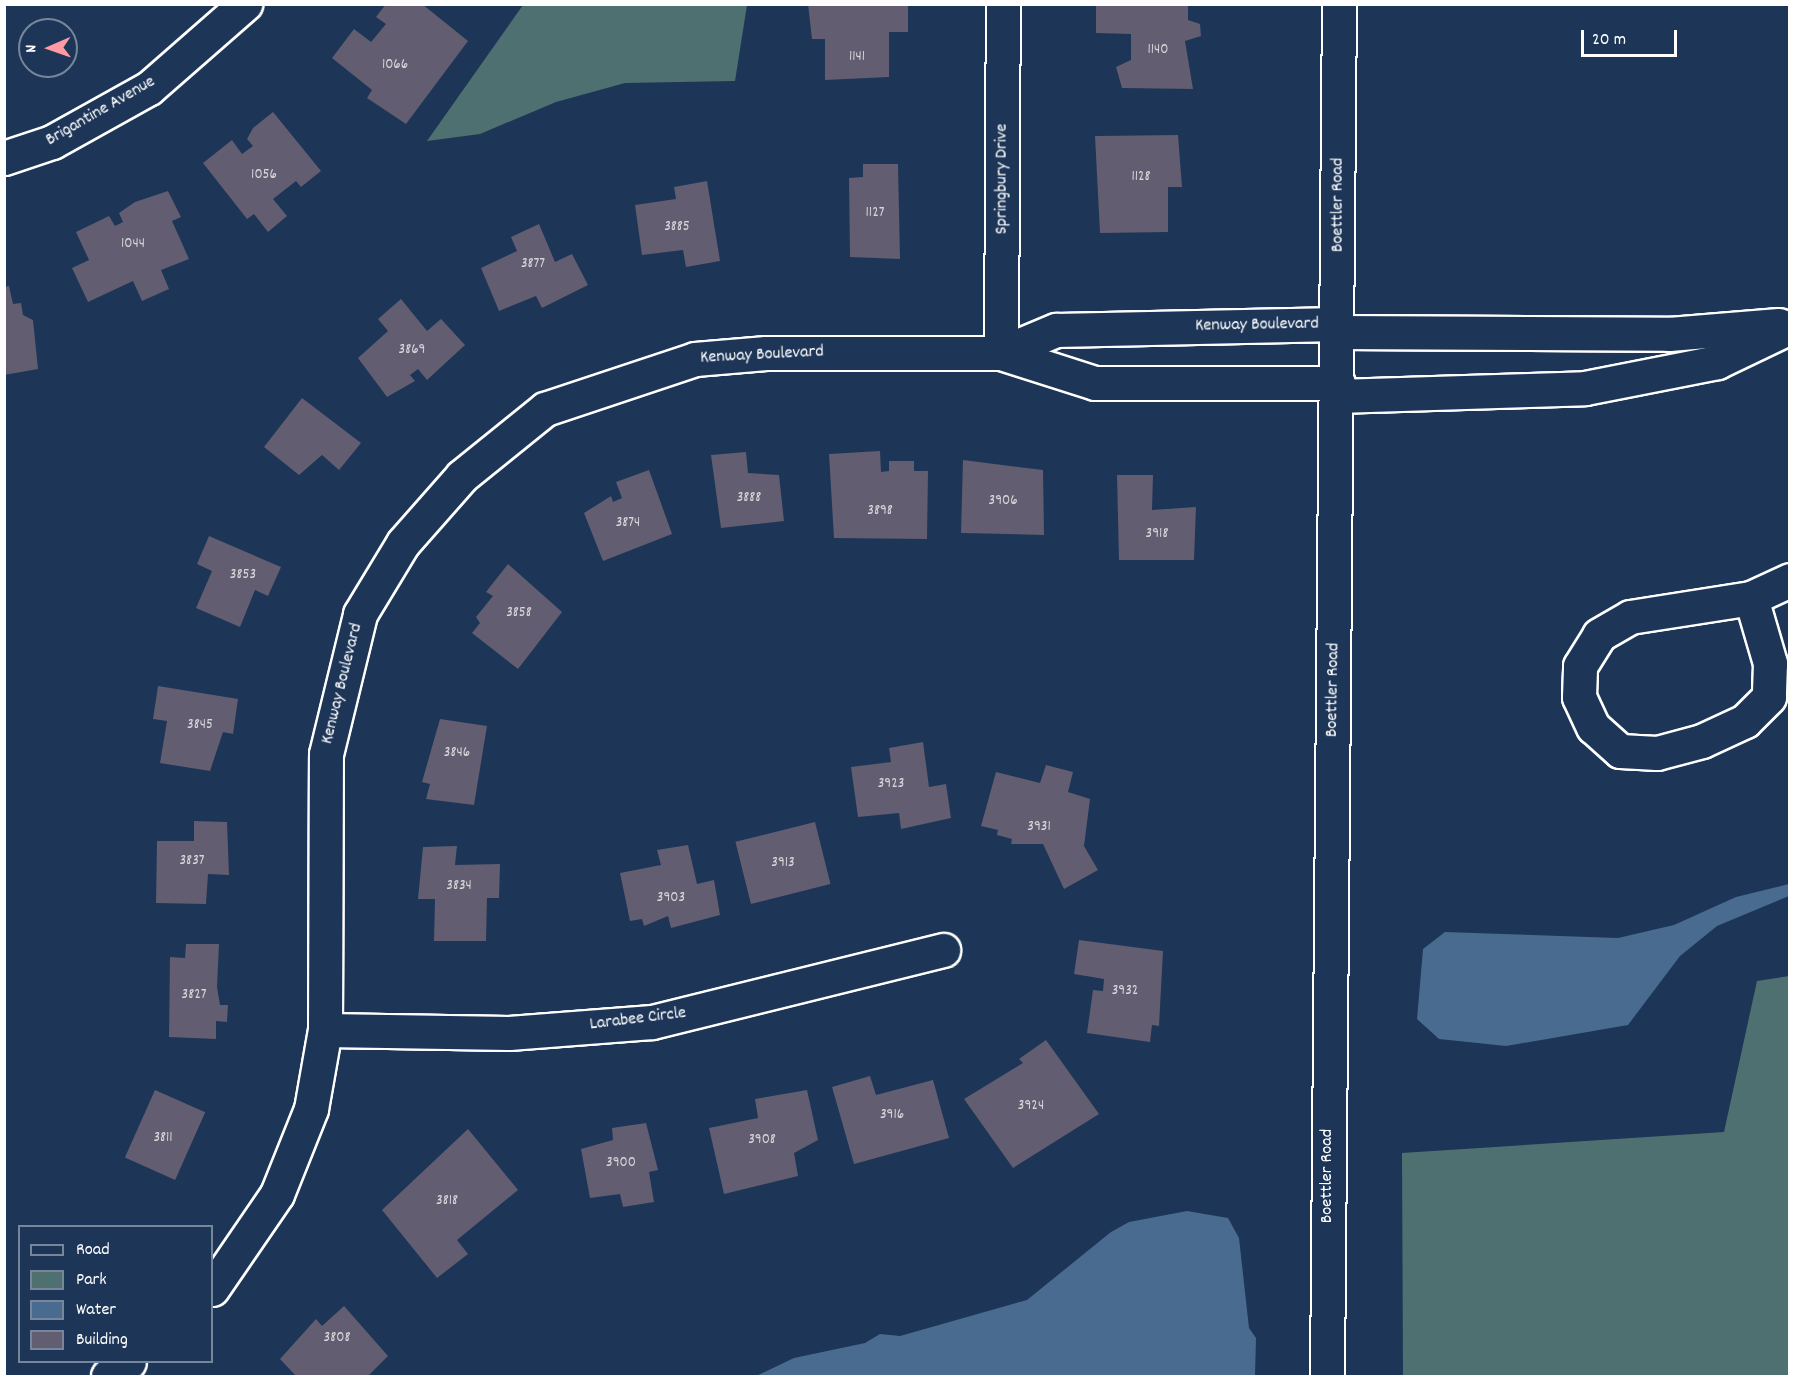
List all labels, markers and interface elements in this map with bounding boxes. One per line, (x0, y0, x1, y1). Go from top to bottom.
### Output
north arrow (18, 18, 78, 78)
scale bar (1584, 18, 1680, 56)
text: 20 m (1592, 28, 1626, 53)
house number: 1140 (1148, 42, 1168, 60)
text: N (20, 44, 43, 53)
house number: 1141 (849, 49, 865, 67)
house number: 1066 (382, 57, 408, 75)
street label: Brigantine Avenue (42, 72, 160, 152)
street label: Springbury Drive (992, 124, 1014, 234)
street label: Boettler Road (1328, 158, 1350, 252)
house number: 1056 (251, 167, 277, 185)
house number: 1128 (1131, 169, 1151, 187)
house number: 1127 (866, 205, 884, 223)
house number: 3885 (664, 219, 690, 237)
house number: 1044 (121, 236, 145, 254)
house number: 3877 (521, 256, 545, 274)
street label: Kenway Boulevard (1195, 314, 1319, 338)
house number: 3869 (399, 342, 425, 360)
street label: Kenway Boulevard (700, 342, 824, 370)
house number: 3888 (737, 490, 761, 508)
house number: 3906 (988, 493, 1018, 511)
house number: 3898 (867, 503, 893, 521)
house number: 3874 (616, 515, 640, 533)
house number: 3918 (1146, 526, 1168, 544)
house number: 3853 (230, 567, 256, 585)
house number: 3858 (506, 605, 532, 623)
street label: Kenway Boulevard (318, 621, 368, 747)
street label: Boettler Road (1322, 643, 1346, 737)
house number: 3845 (187, 717, 213, 735)
house number: 3846 (444, 745, 470, 763)
house number: 3923 (878, 776, 904, 794)
house number: 3931 (1027, 819, 1051, 837)
house number: 3837 (179, 853, 205, 871)
house number: 3913 (771, 855, 795, 873)
house number: 3834 (446, 878, 472, 896)
house number: 3903 (657, 890, 685, 908)
house number: 3932 (1112, 983, 1138, 1001)
house number: 3827 (182, 987, 206, 1005)
street label: Larabee Circle (589, 1003, 687, 1037)
house number: 3924 (1018, 1098, 1044, 1116)
house number: 3916 (880, 1107, 904, 1125)
street label: Boettler Road (1317, 1129, 1339, 1223)
house number: 3811 (153, 1130, 173, 1148)
house number: 3908 (748, 1132, 776, 1150)
house number: 3900 (606, 1155, 636, 1173)
house number: 3818 (436, 1193, 458, 1211)
legend (18, 1225, 213, 1363)
text: Road (76, 1238, 110, 1263)
text: Park (76, 1268, 107, 1293)
text: Water (76, 1298, 116, 1323)
text: Building (76, 1328, 128, 1353)
house number: 3808 (324, 1330, 350, 1348)

